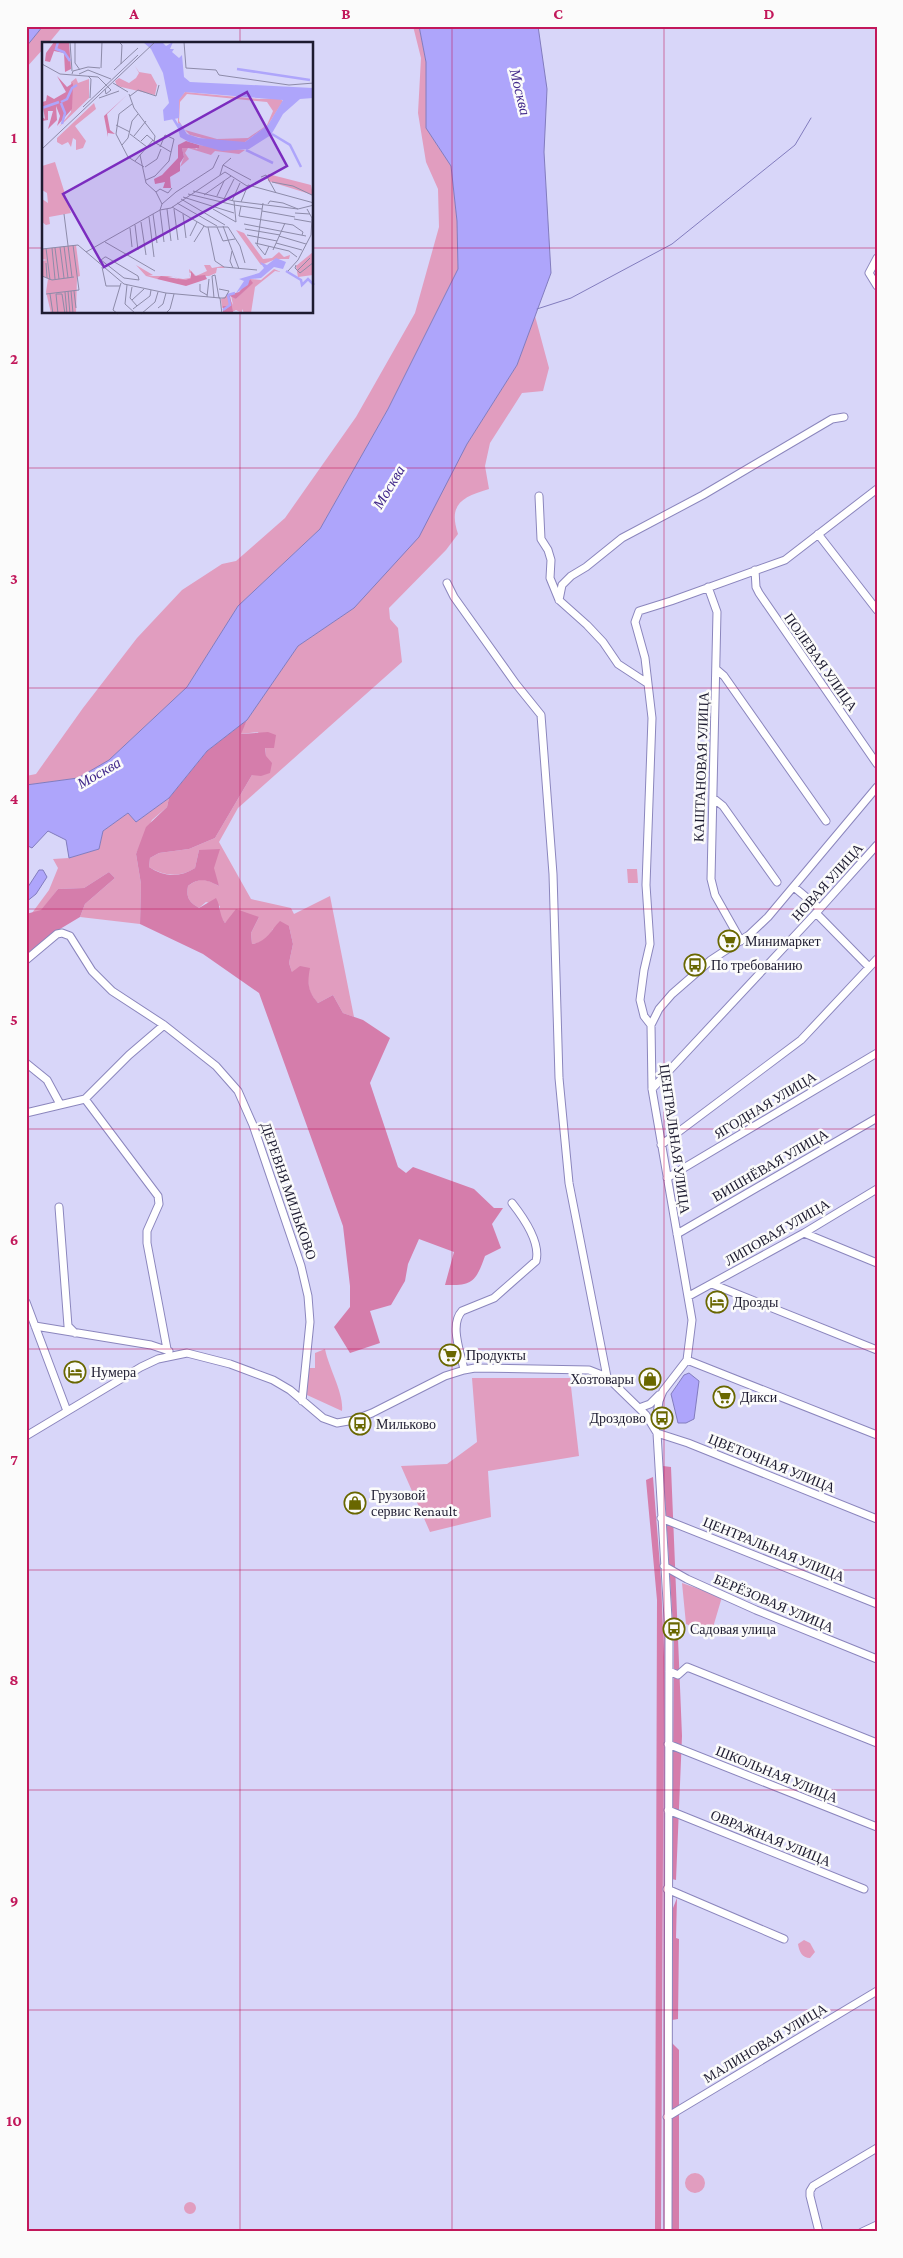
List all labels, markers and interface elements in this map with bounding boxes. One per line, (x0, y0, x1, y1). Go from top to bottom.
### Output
text: A (128, 5, 139, 22)
text: B (341, 5, 351, 22)
text: C (553, 5, 563, 22)
text: D (763, 5, 775, 22)
inset map (42, 42, 314, 314)
water label: Москва (506, 66, 533, 117)
text: 1 (11, 129, 17, 146)
text: 2 (10, 350, 18, 367)
water label: Москва (369, 463, 408, 512)
text: 3 (10, 570, 18, 587)
street label: ПОЛЕВАЯ УЛИЦА (781, 610, 861, 715)
street label: КАШТАНОВАЯ УЛИЦА (690, 691, 712, 842)
water label: Москва (74, 754, 124, 792)
text: 4 (10, 790, 19, 807)
street label: НОВАЯ УЛИЦА (788, 839, 867, 924)
supermarket icon: Минимаркет (717, 929, 741, 953)
place label: Минимаркет (745, 933, 821, 949)
bus stop icon: По требованию (683, 953, 707, 977)
place label: По требованию (711, 957, 802, 973)
text: 5 (10, 1011, 18, 1028)
street label: ЦЕНТРАЛЬНАЯ УЛИЦА (657, 1063, 694, 1216)
street label: ЯГОДНАЯ УЛИЦА (711, 1068, 820, 1142)
street label: ДЕРЕВНЯ МИЛЬКОВО (258, 1120, 320, 1262)
street label: ВИШНЁВАЯ УЛИЦА (709, 1125, 831, 1205)
street label: ЛИПОВАЯ УЛИЦА (722, 1195, 833, 1269)
text: 6 (10, 1231, 18, 1248)
hotel icon: Дрозды (705, 1290, 729, 1314)
place label: Дрозды (733, 1294, 779, 1310)
supermarket icon: Продукты (438, 1343, 462, 1367)
place label: Продукты (466, 1347, 527, 1363)
hotel icon: Нумера (63, 1360, 87, 1384)
place label: Нумера (91, 1364, 137, 1380)
shop icon: Хозтовары (638, 1367, 662, 1391)
place label: Хозтовары (570, 1371, 635, 1387)
supermarket icon: Дикси (712, 1385, 736, 1409)
place label: Дикси (740, 1389, 778, 1405)
bus stop icon: Дроздово (650, 1406, 674, 1430)
place label: Дроздово (590, 1410, 646, 1426)
bus stop icon: Мильково (348, 1412, 372, 1436)
place label: Мильково (376, 1416, 436, 1432)
street label: ЦВЕТОЧНАЯ УЛИЦА (706, 1430, 839, 1496)
text: 7 (10, 1451, 18, 1468)
place label: Грузовой сервис Renault (371, 1487, 457, 1519)
shop icon: Грузовой сервис Renault (343, 1491, 367, 1515)
street label: ЦЕНТРАЛЬНАЯ УЛИЦА (701, 1513, 848, 1585)
street label: БЕРЁЗОВАЯ УЛИЦА (712, 1570, 837, 1636)
bus stop icon: Садовая улица (662, 1617, 686, 1641)
place label: Садовая улица (690, 1621, 777, 1637)
text: 8 (9, 1671, 19, 1688)
street label: ШКОЛЬНАЯ УЛИЦА (714, 1742, 841, 1806)
street label: ОВРАЖНАЯ УЛИЦА (708, 1807, 834, 1870)
text: 9 (10, 1892, 18, 1909)
street label: МАЛИНОВАЯ УЛИЦА (700, 1999, 830, 2086)
text: 10 (6, 2112, 22, 2129)

